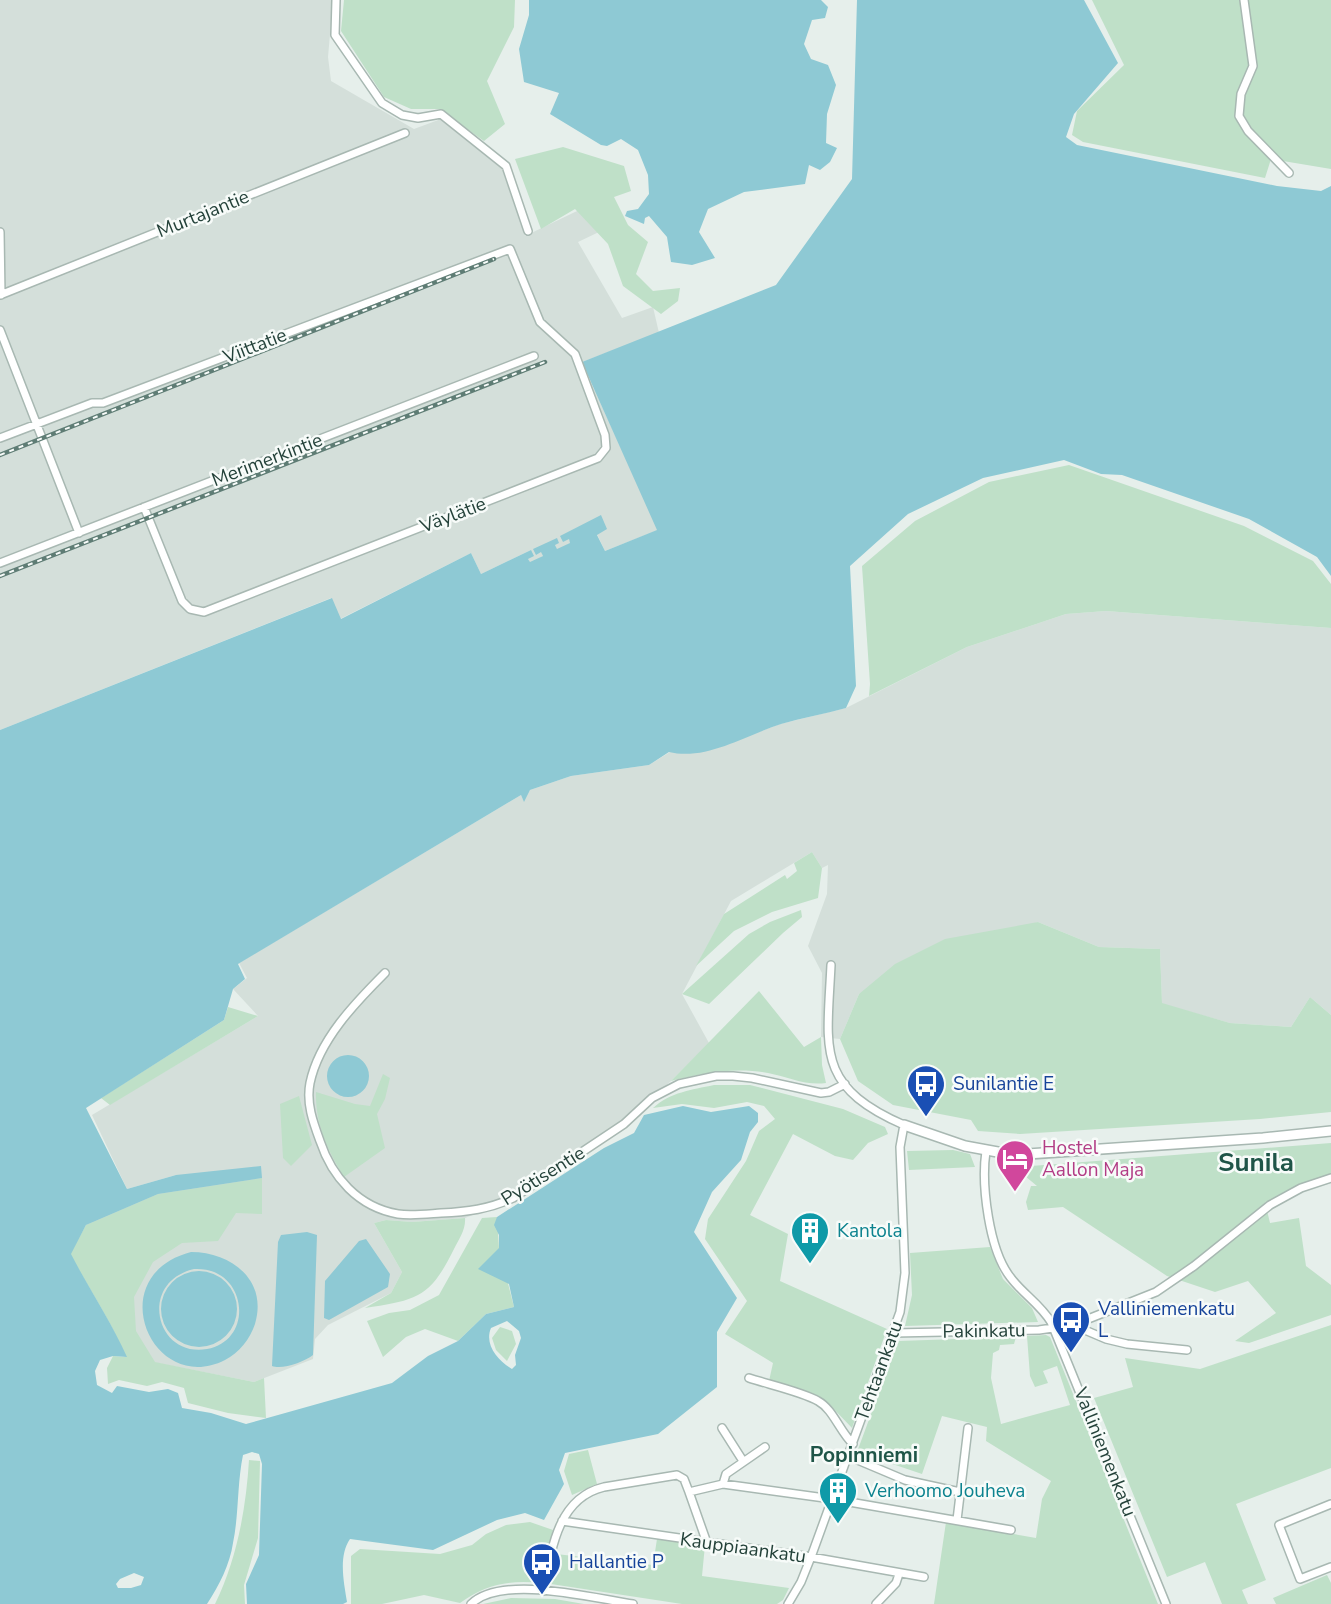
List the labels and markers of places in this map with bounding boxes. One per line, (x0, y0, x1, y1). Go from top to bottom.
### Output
bus stop icon: Sunilantie E (905, 1063, 947, 1118)
place label: Sunilantie E (953, 1071, 1054, 1097)
place label: Hostel Aallon Maja (1042, 1135, 1144, 1183)
hotel icon: Hostel Aallon Maja (994, 1138, 1036, 1193)
building icon: Kantola (789, 1210, 831, 1265)
place label: Kantola (837, 1218, 903, 1244)
place label: Valliniemenkatu L (1097, 1296, 1235, 1344)
bus stop icon: Valliniemenkatu L (1050, 1299, 1092, 1354)
building icon: Verhoomo Jouheva (817, 1470, 859, 1525)
place label: Verhoomo Jouheva (864, 1478, 1025, 1504)
bus stop icon: Hallantie P (521, 1541, 563, 1596)
place label: Hallantie P (569, 1549, 664, 1575)

